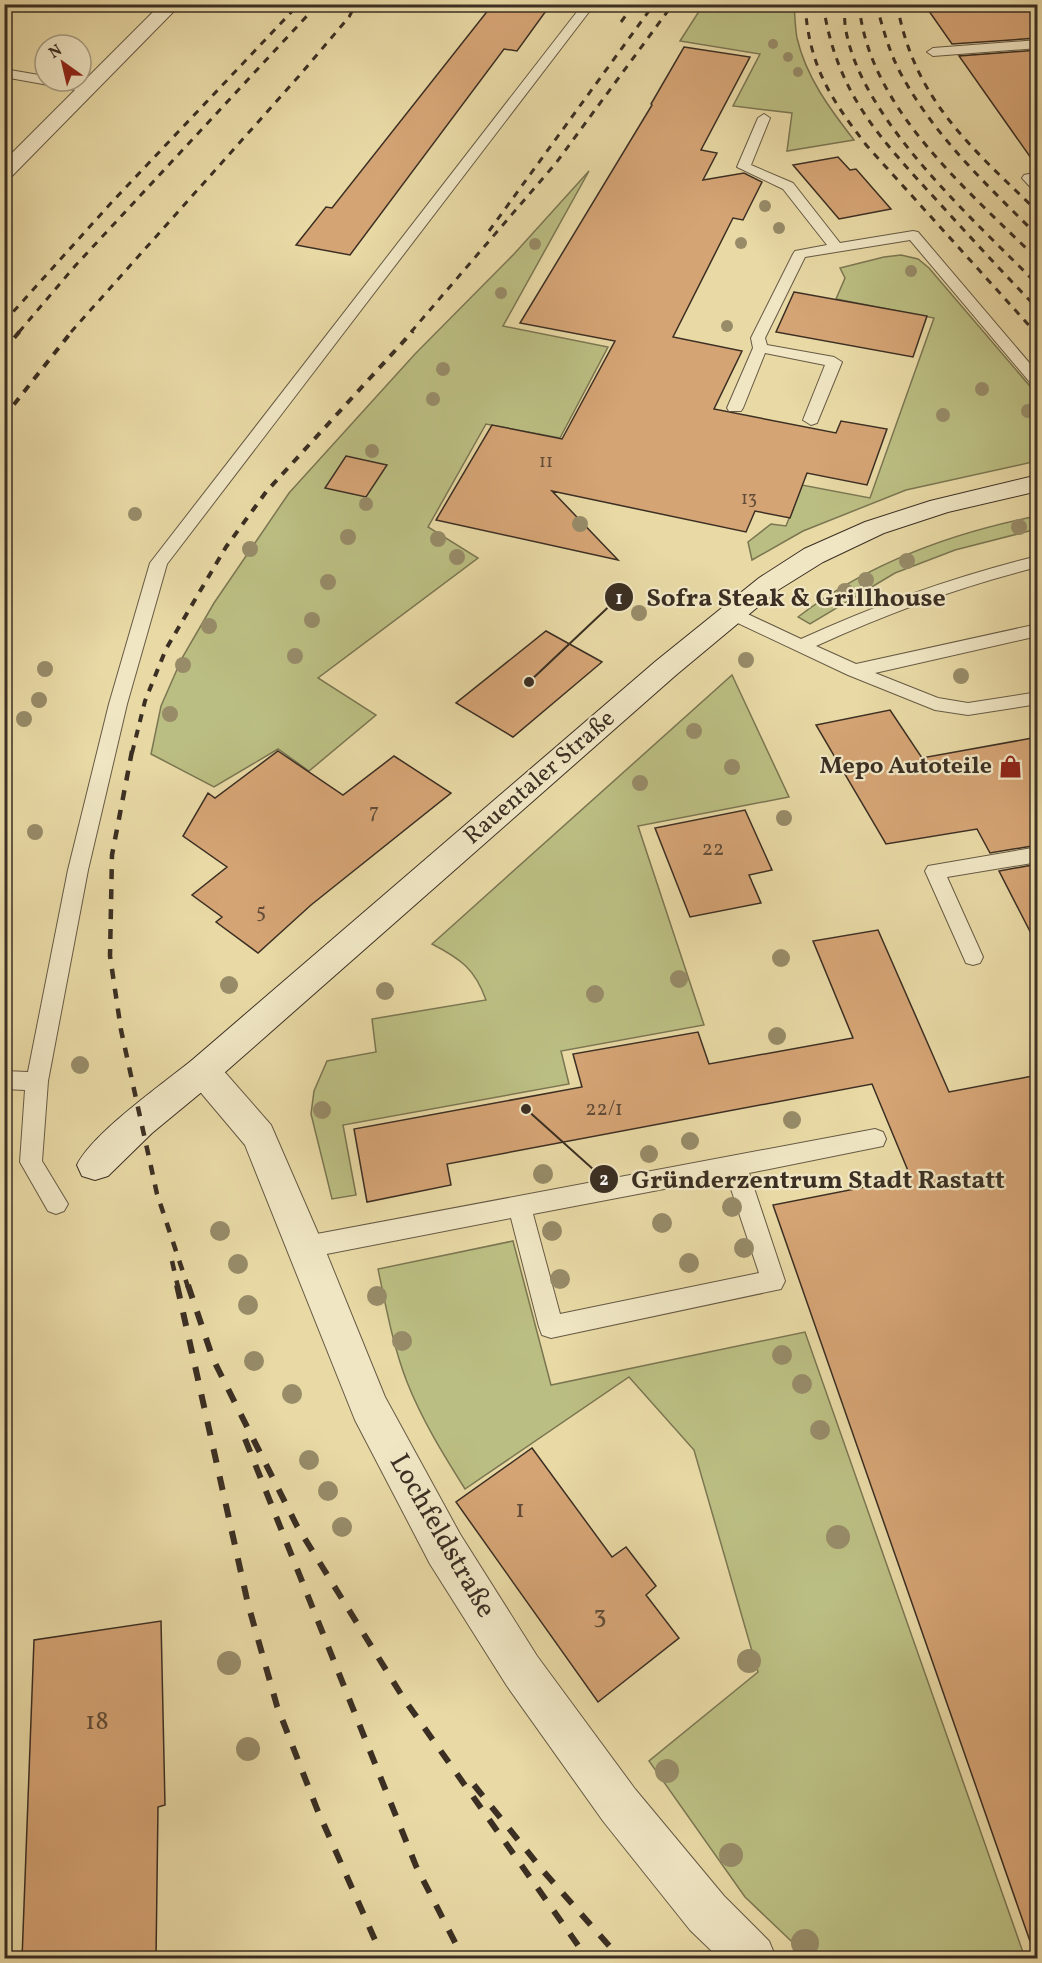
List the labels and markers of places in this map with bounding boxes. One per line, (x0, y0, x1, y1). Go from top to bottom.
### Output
callout: Sofra Steak & Grillhouse (604, 575, 958, 619)
place label: Mepo Autoteile (820, 750, 992, 784)
shop icon: Mepo Autoteile (997, 754, 1023, 780)
callout: Gründerzentrum Stadt Rastatt (589, 1157, 1017, 1201)

